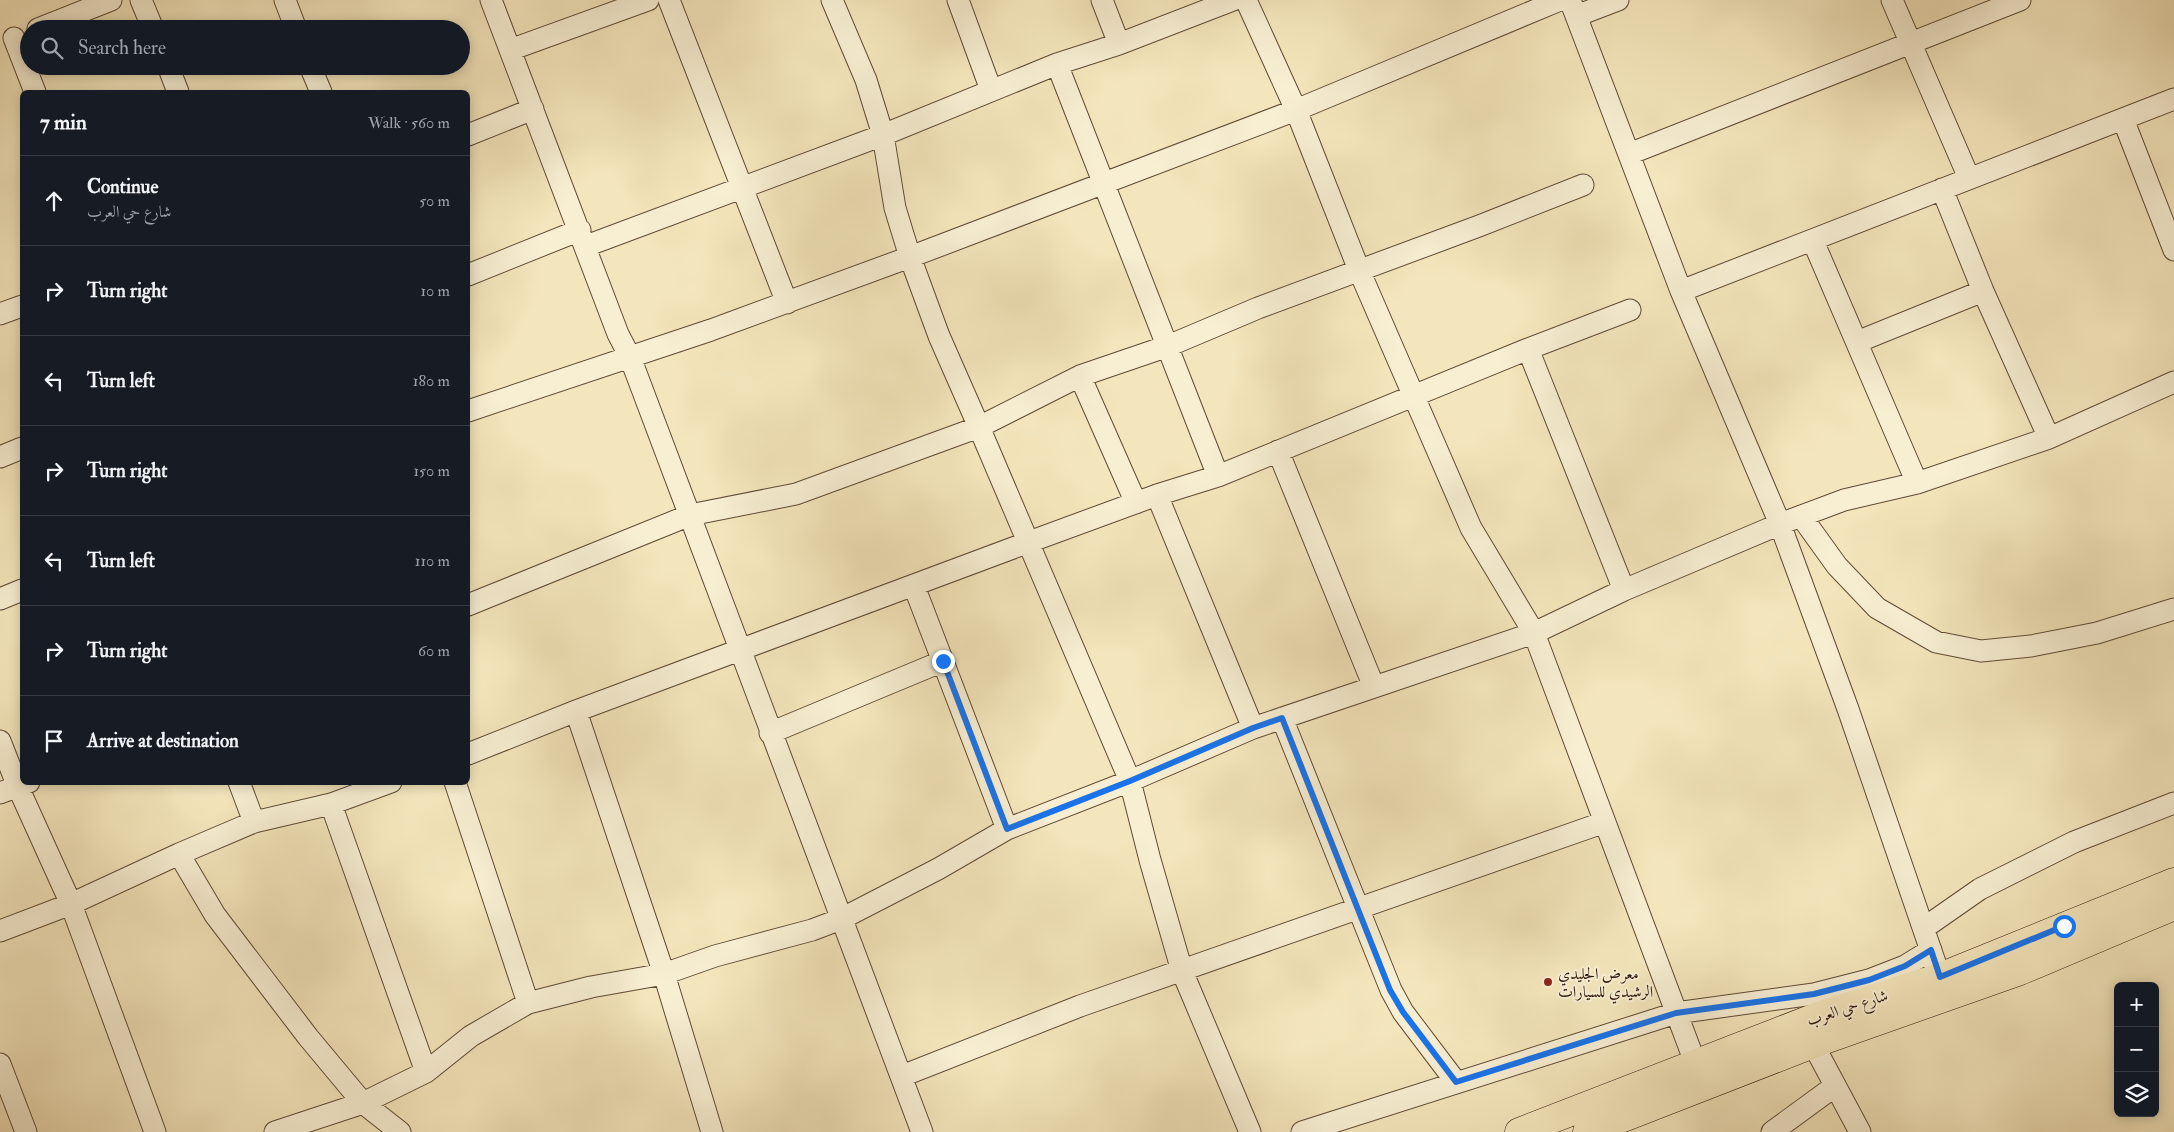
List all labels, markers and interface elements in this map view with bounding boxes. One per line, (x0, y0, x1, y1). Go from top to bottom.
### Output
search box (20, 20, 470, 75)
icon: search (38, 34, 66, 62)
text: Search here (78, 36, 166, 60)
text: 7 min (40, 109, 87, 136)
text: Walk · 560 m (368, 113, 450, 133)
text: Continue (87, 175, 158, 199)
icon: ahead (40, 187, 68, 215)
text: 50 m (419, 191, 450, 211)
text: شارع حي العرب (87, 202, 171, 222)
icon: right (40, 277, 68, 305)
text: Turn right (87, 279, 167, 303)
text: 10 m (420, 281, 450, 301)
icon: left (40, 367, 68, 395)
text: Turn left (87, 369, 155, 393)
text: 180 m (413, 371, 450, 391)
icon: right (40, 457, 68, 485)
text: Turn right (87, 459, 167, 483)
text: 150 m (413, 461, 450, 481)
icon: left (40, 547, 68, 575)
text: Turn left (87, 549, 155, 573)
text: 110 m (415, 551, 450, 571)
icon: right (40, 637, 68, 665)
text: Turn right (87, 639, 167, 663)
text: 60 m (418, 641, 450, 661)
route end (932, 650, 955, 673)
icon: arrive (40, 727, 68, 755)
text: Arrive at destination (87, 729, 239, 753)
route start (2053, 915, 2076, 938)
place label: معرض الجليدي الرشيدي للسيارات (1558, 964, 1653, 1004)
marker: معرض الجليدي الرشيدي للسيارات (1542, 976, 1554, 988)
map controls (2114, 982, 2159, 1117)
button: + (2114, 982, 2159, 1027)
street label: شارع حي العرب (1804, 985, 1891, 1033)
button: − (2114, 1027, 2159, 1072)
button: layers (2114, 1072, 2159, 1117)

